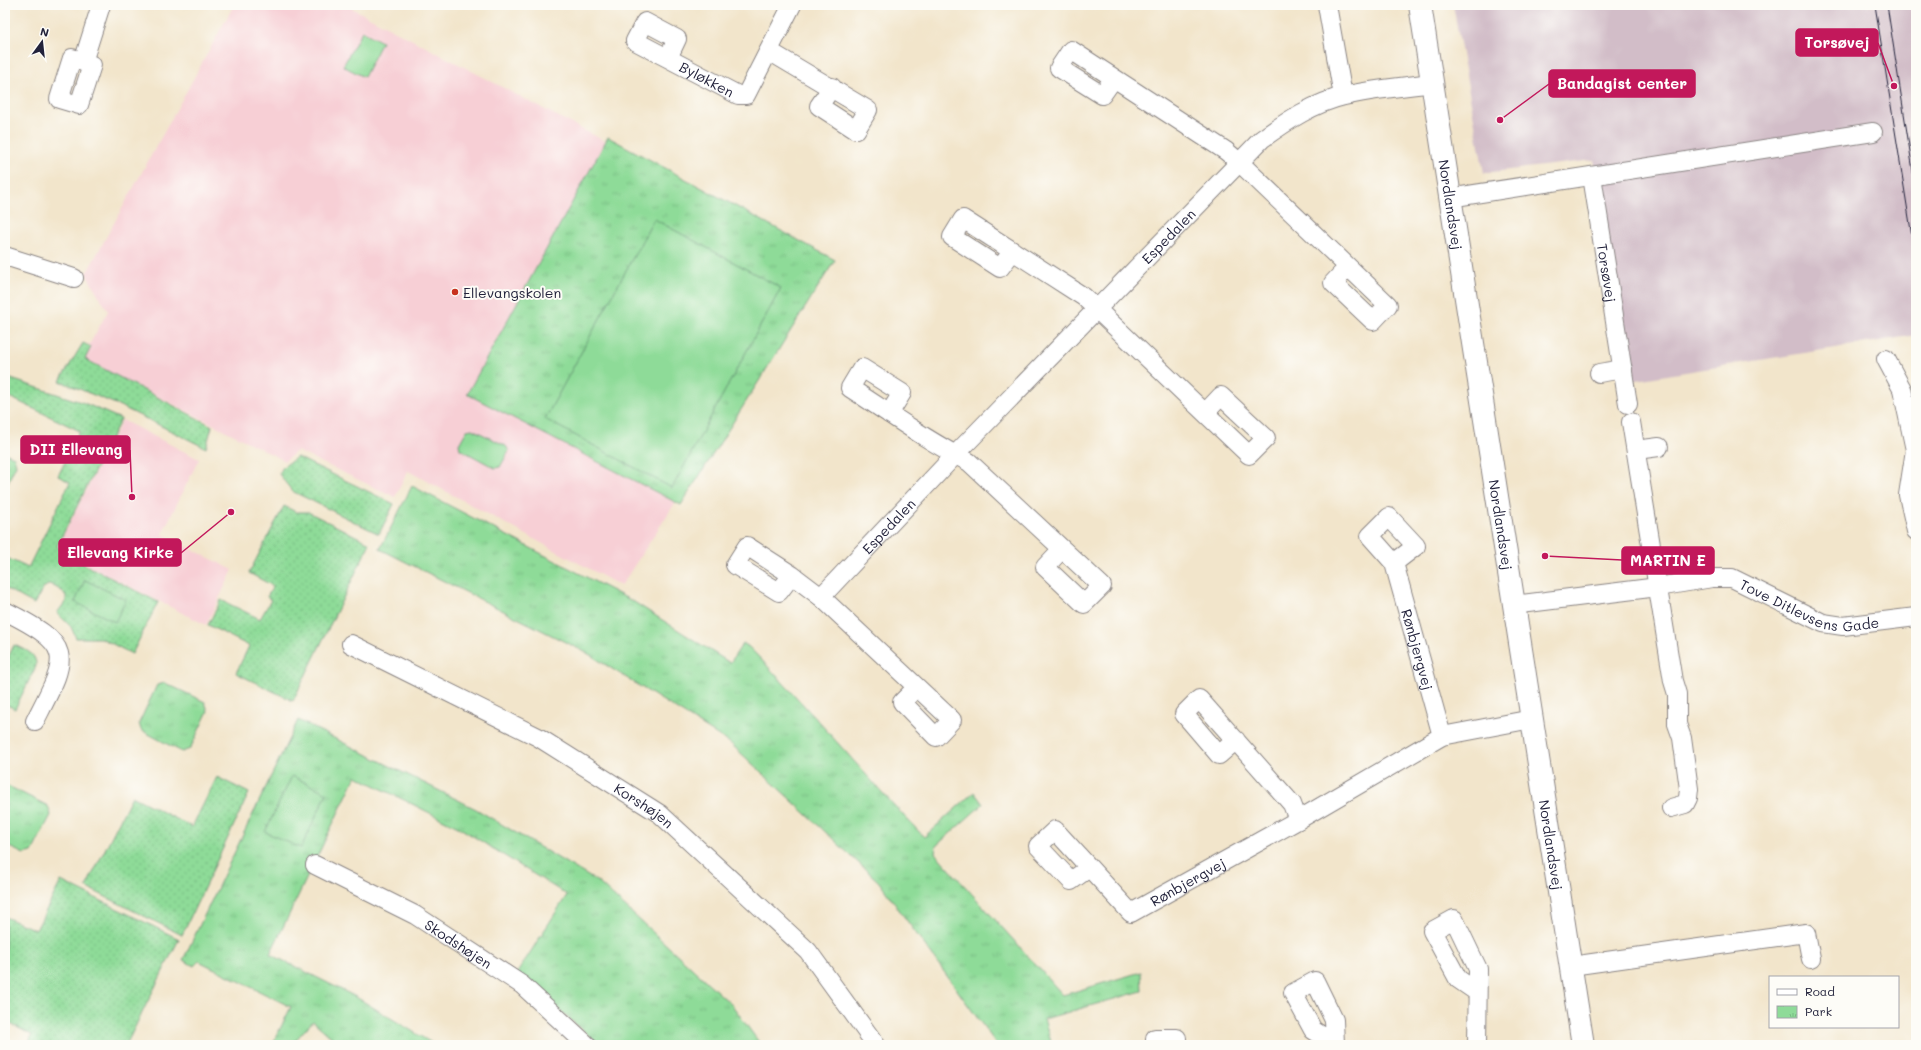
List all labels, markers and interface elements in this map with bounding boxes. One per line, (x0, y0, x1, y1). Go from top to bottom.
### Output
north arrow (22, 22, 62, 62)
text: N (39, 24, 51, 40)
callout: Torsøvej (1796, 29, 1878, 56)
text: Torsøvej (1804, 32, 1870, 52)
street label: Byløkken (676, 57, 738, 101)
callout: Bandagist center (1549, 70, 1695, 97)
text: Bandagist center (1557, 73, 1687, 93)
street label: Nordlandsvej (1435, 158, 1468, 251)
street label: Espedalen (1137, 204, 1199, 267)
street label: Torsøvej (1593, 242, 1621, 304)
place label: Ellevangskolen (463, 283, 561, 302)
marker: Ellevangskolen (450, 287, 460, 297)
callout: DII Ellevang (21, 436, 130, 463)
text: DII Ellevang (30, 439, 123, 459)
street label: Nordlandsvej (1485, 478, 1518, 571)
street label: Espedalen (857, 494, 919, 558)
callout: Ellevang Kirke (59, 539, 181, 566)
text: Ellevang Kirke (67, 542, 173, 562)
callout: MARTIN E (1622, 547, 1714, 574)
text: MARTIN E (1630, 550, 1706, 570)
street label: Tove Ditlevsens Gade (1737, 574, 1880, 635)
street label: Rønbjergvej (1398, 607, 1438, 692)
street label: Korshøjen (611, 778, 678, 832)
street label: Nordlandsvej (1535, 798, 1568, 891)
street label: Rønbjergvej (1147, 853, 1229, 910)
street label: Skodshøjen (421, 915, 496, 973)
legend (1769, 976, 1899, 1028)
text: Road (1805, 983, 1835, 999)
text: Park (1805, 1003, 1832, 1019)

